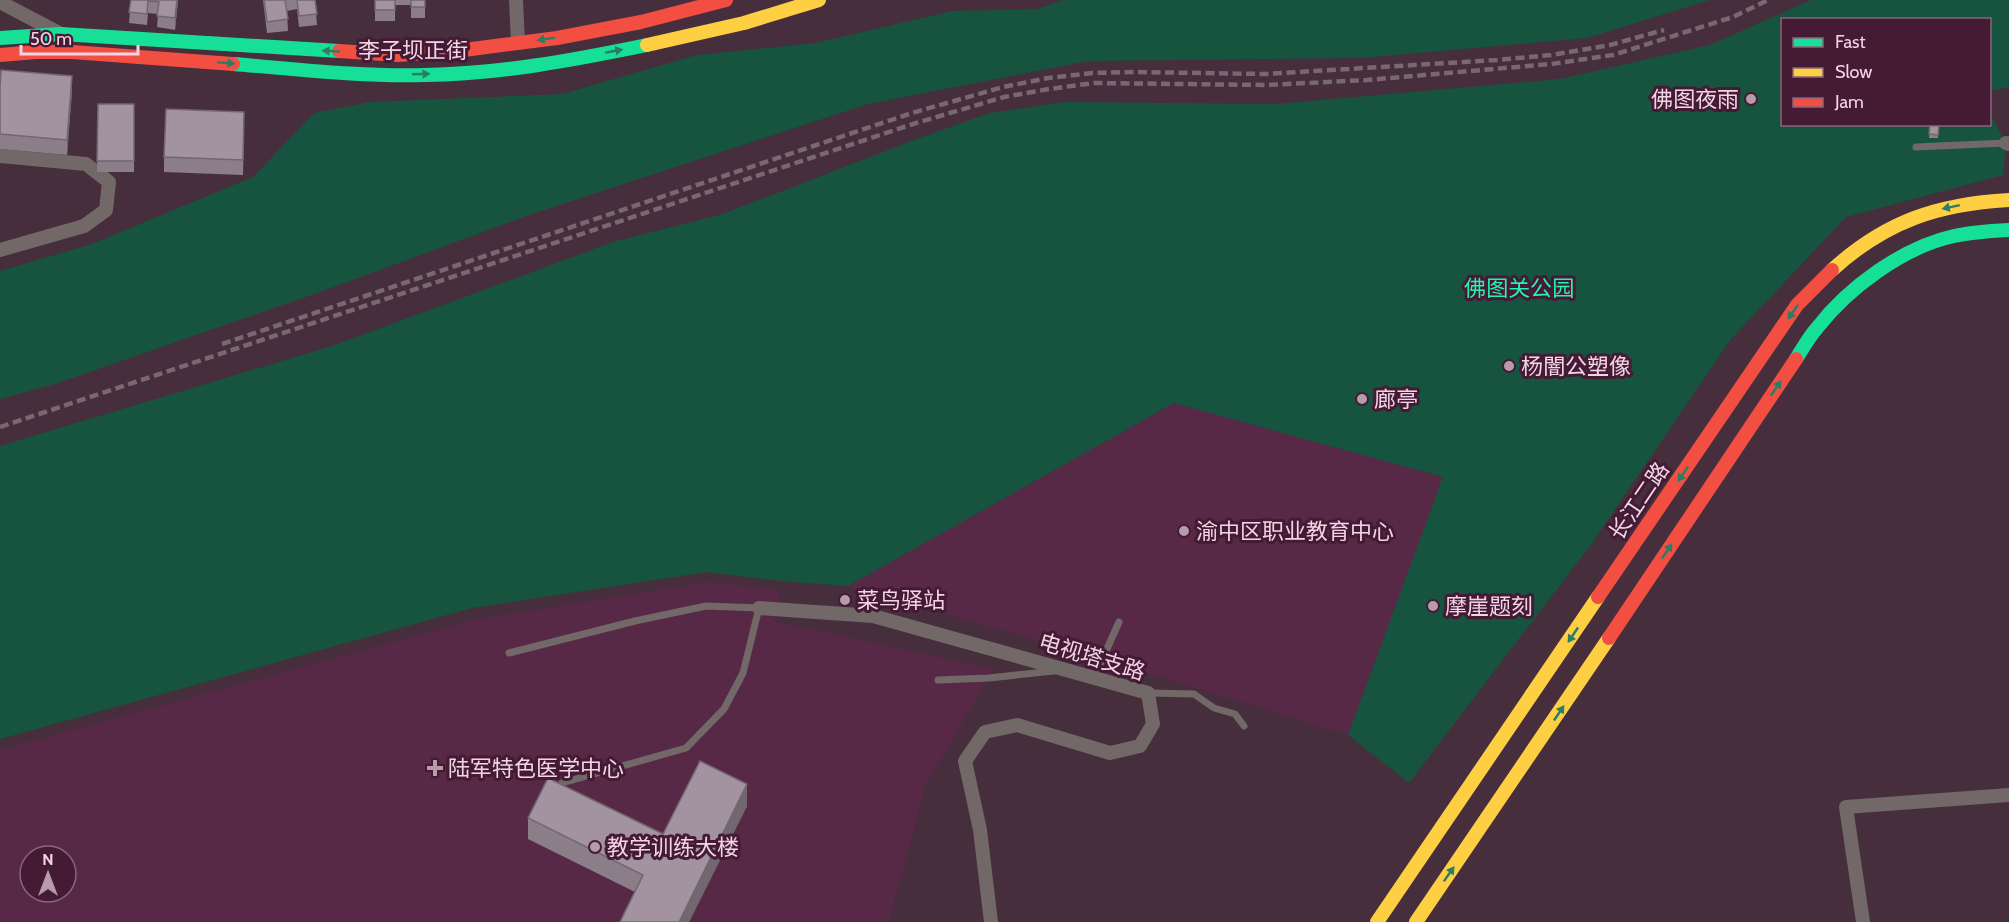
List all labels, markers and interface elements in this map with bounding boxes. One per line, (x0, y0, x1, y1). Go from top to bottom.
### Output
scale bar (21, 18, 138, 56)
legend (1781, 18, 1991, 126)
text: 50 m (30, 28, 72, 50)
text: Fast (1835, 31, 1866, 53)
one-way arrow (536, 35, 555, 44)
street label: 李子坝正街 (358, 37, 468, 64)
one-way arrow (321, 46, 340, 55)
one-way arrow (605, 46, 624, 55)
one-way arrow (217, 58, 236, 68)
text: Slow (1835, 61, 1872, 83)
one-way arrow (411, 70, 430, 79)
place label: 佛图夜雨 (1651, 86, 1739, 113)
text: Jam (1834, 91, 1864, 113)
marker: 佛图夜雨 (1744, 92, 1758, 106)
one-way arrow (1942, 202, 1960, 212)
park label: 佛图关公园 (1464, 275, 1574, 302)
one-way arrow (1787, 304, 1799, 320)
place label: 杨闇公塑像 (1521, 353, 1631, 380)
marker: 杨闇公塑像 (1502, 359, 1516, 373)
one-way arrow (1770, 380, 1781, 397)
place label: 廊亭 (1374, 386, 1418, 413)
marker: 廊亭 (1355, 392, 1369, 406)
street label: 长江二路 (1603, 457, 1675, 545)
one-way arrow (1677, 465, 1689, 481)
place label: 渝中区职业教育中心 (1196, 518, 1394, 545)
marker: 渝中区职业教育中心 (1177, 524, 1191, 538)
one-way arrow (1661, 543, 1673, 559)
place label: 菜鸟驿站 (857, 587, 945, 614)
marker: 菜鸟驿站 (838, 593, 852, 607)
place label: 摩崖题刻 (1445, 593, 1533, 620)
marker: 摩崖题刻 (1426, 599, 1440, 613)
one-way arrow (1568, 626, 1579, 643)
street label: 电视塔支路 (1035, 628, 1149, 686)
one-way arrow (1553, 704, 1564, 721)
place label: 陆军特色医学中心 (448, 755, 624, 782)
marker: 陆军特色医学中心 (426, 759, 444, 777)
place label: 教学训练大楼 (607, 834, 739, 861)
marker: 教学训练大楼 (588, 840, 602, 854)
north arrow (18, 844, 78, 904)
text: N (42, 850, 54, 869)
one-way arrow (1443, 867, 1455, 883)

